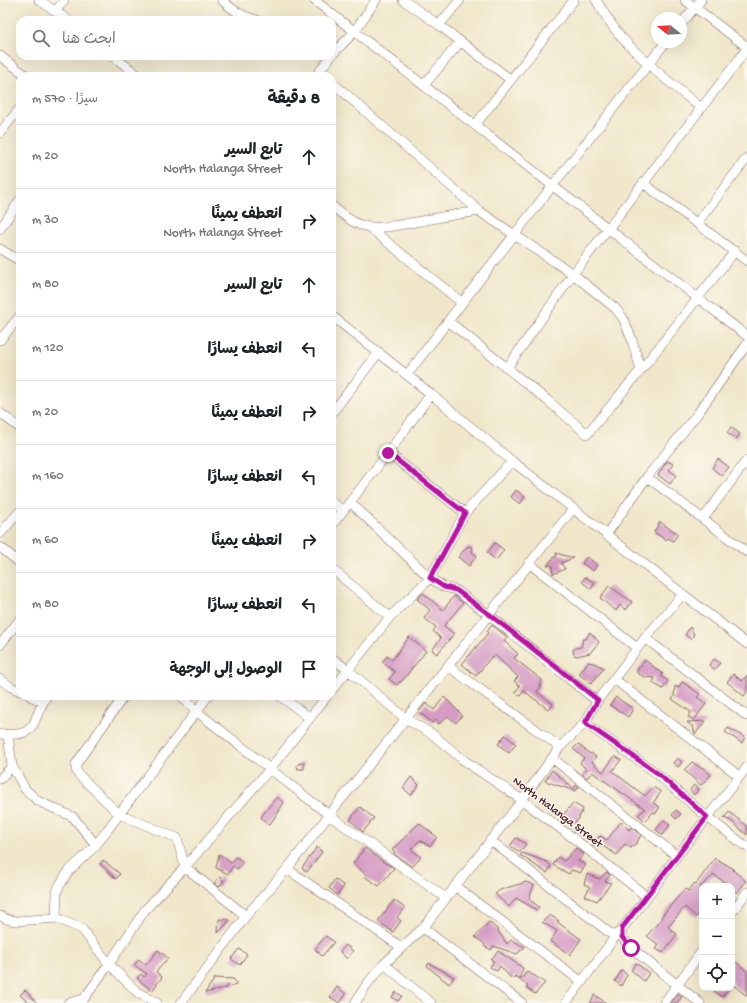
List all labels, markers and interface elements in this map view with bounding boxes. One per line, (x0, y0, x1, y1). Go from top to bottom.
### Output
north arrow (651, 12, 687, 48)
search box (16, 16, 336, 60)
icon: search (30, 27, 52, 49)
text: ابحث هنا (62, 31, 116, 49)
text: 8 دقيقة (267, 90, 320, 110)
text: سيرًا · 570 m (32, 92, 98, 107)
text: تابع السير (225, 142, 282, 160)
icon: ahead (298, 146, 320, 168)
text: 20 m (32, 149, 58, 164)
text: North Halanga Street (164, 162, 282, 177)
text: انعطف يمينًا (211, 206, 282, 224)
icon: right (298, 210, 320, 232)
text: 30 m (32, 213, 58, 228)
text: North Halanga Street (164, 226, 282, 241)
icon: ahead (298, 274, 320, 296)
text: 80 m (32, 277, 59, 292)
text: تابع السير (225, 277, 282, 295)
icon: left (298, 338, 320, 360)
text: 120 m (32, 341, 63, 356)
text: انعطف يسارًا (208, 341, 282, 359)
icon: right (298, 402, 320, 424)
text: 20 m (32, 405, 58, 420)
text: انعطف يمينًا (211, 405, 282, 423)
route end (379, 444, 397, 462)
icon: left (298, 466, 320, 488)
text: 160 m (32, 469, 64, 484)
text: انعطف يسارًا (208, 469, 282, 487)
icon: right (298, 530, 320, 552)
text: 60 m (32, 533, 58, 548)
text: انعطف يمينًا (211, 533, 282, 551)
icon: left (298, 594, 320, 616)
text: 80 m (32, 597, 59, 612)
text: انعطف يسارًا (208, 597, 282, 615)
icon: arrive (298, 658, 320, 680)
text: الوصول إلى الوجهة (169, 661, 282, 679)
street label: North Halanga Street (509, 775, 606, 852)
map controls (699, 883, 735, 991)
button: + (699, 883, 735, 919)
button: − (699, 919, 735, 955)
route start (622, 939, 640, 957)
button: locate (699, 955, 735, 991)

